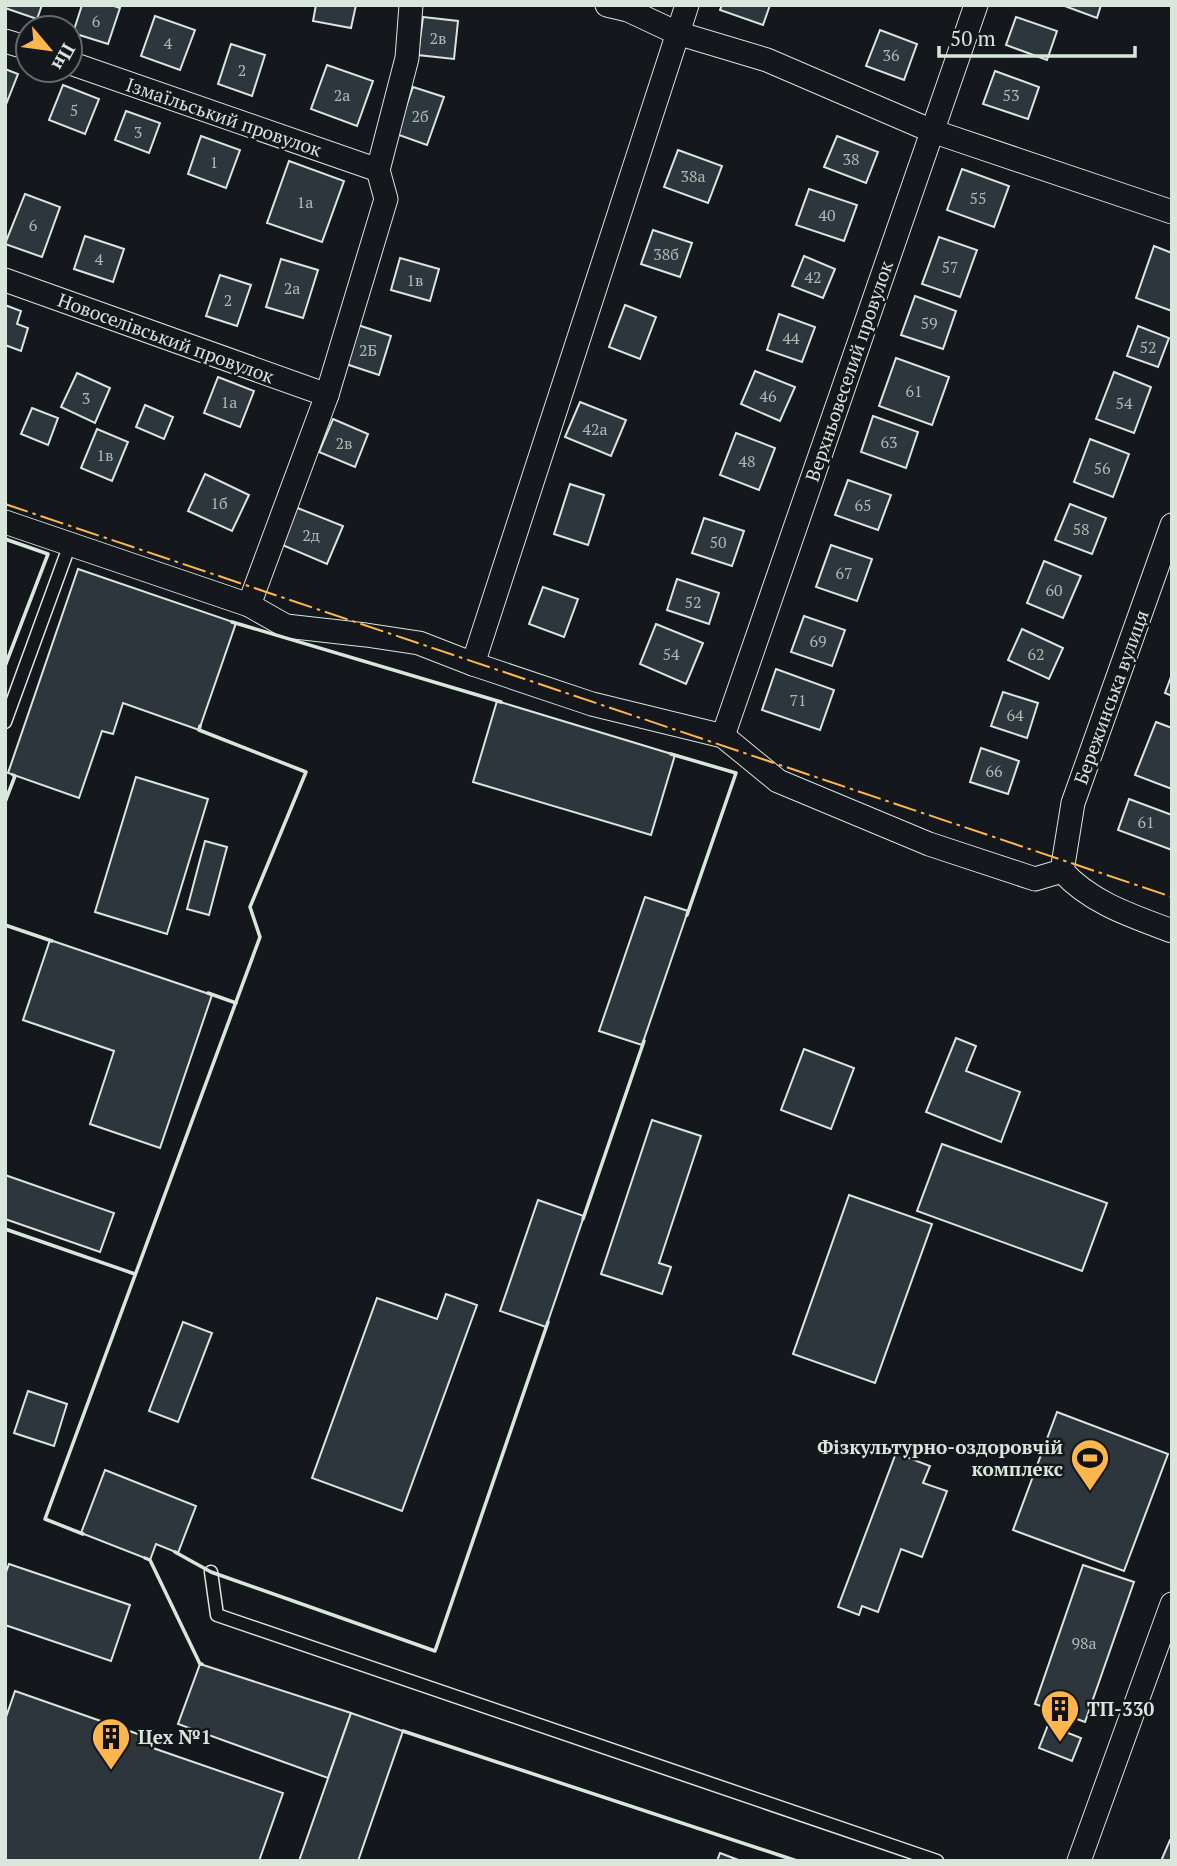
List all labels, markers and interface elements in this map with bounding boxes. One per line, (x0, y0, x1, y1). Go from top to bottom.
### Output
house number: 6 (92, 10, 101, 32)
north arrow (14, 14, 84, 84)
scale bar (939, 14, 1135, 58)
text: 50 m (950, 24, 996, 52)
house number: 2в (430, 27, 446, 49)
house number: 4 (164, 32, 173, 54)
text: Пн (47, 40, 82, 76)
house number: 36 (882, 44, 900, 66)
house number: 2 (238, 59, 246, 81)
street label: Ізмаїльський провулок (123, 71, 326, 162)
house number: 2а (334, 84, 350, 106)
house number: 53 (1002, 84, 1020, 106)
house number: 5 (70, 99, 78, 121)
house number: 2б (411, 105, 429, 127)
house number: 3 (134, 121, 142, 143)
house number: 38 (842, 148, 860, 170)
house number: 1 (210, 151, 218, 173)
house number: 38а (680, 165, 706, 187)
house number: 55 (969, 187, 987, 209)
house number: 1а (297, 191, 313, 213)
house number: 40 (818, 204, 836, 226)
house number: 6 (29, 214, 38, 236)
house number: 38б (653, 243, 679, 265)
house number: 4 (95, 248, 104, 270)
street label: Верхньовеселий провулок (799, 256, 898, 485)
house number: 57 (941, 256, 959, 278)
house number: 42 (804, 266, 822, 288)
house number: 1в (407, 269, 423, 291)
house number: 2а (284, 277, 300, 299)
street label: Новоселівський провулок (55, 287, 278, 389)
house number: 2 (224, 289, 232, 311)
house number: 59 (920, 312, 938, 334)
house number: 44 (782, 327, 800, 349)
house number: 52 (1139, 336, 1157, 358)
house number: 2Б (359, 339, 377, 361)
house number: 61 (905, 380, 923, 402)
house number: 46 (759, 385, 777, 407)
house number: 3 (82, 387, 90, 409)
house number: 1а (221, 391, 237, 413)
house number: 54 (1115, 392, 1133, 414)
house number: 42а (582, 418, 608, 440)
house number: 63 (880, 431, 898, 453)
house number: 2в (336, 432, 352, 454)
house number: 1в (97, 444, 113, 466)
house number: 48 (738, 450, 756, 472)
house number: 56 (1093, 457, 1111, 479)
house number: 1б (210, 492, 228, 514)
house number: 65 (854, 494, 872, 516)
house number: 58 (1072, 518, 1090, 540)
house number: 2д (302, 524, 320, 546)
house number: 50 (709, 531, 727, 553)
house number: 67 (835, 562, 853, 584)
house number: 60 (1045, 579, 1063, 601)
house number: 52 (684, 591, 702, 613)
street label: Бережинська вулиця (1067, 606, 1154, 787)
house number: 69 (809, 630, 827, 652)
house number: 54 (662, 643, 680, 665)
house number: 62 (1027, 643, 1045, 665)
house number: 71 (789, 689, 807, 711)
house number: 64 (1006, 704, 1024, 726)
house number: 66 (985, 760, 1003, 782)
house number: 61 (1137, 811, 1155, 833)
place label: Фізкультурно-оздоровчій комплекс (817, 1434, 1063, 1481)
sports icon: Фізкультурно-оздоровчій комплекс (1069, 1437, 1111, 1492)
house number: 98а (1071, 1632, 1097, 1654)
building icon: ТП-330 (1039, 1688, 1081, 1743)
place label: ТП-330 (1087, 1696, 1154, 1721)
building icon: Цех №1 (90, 1716, 132, 1771)
place label: Цех №1 (138, 1724, 211, 1749)

